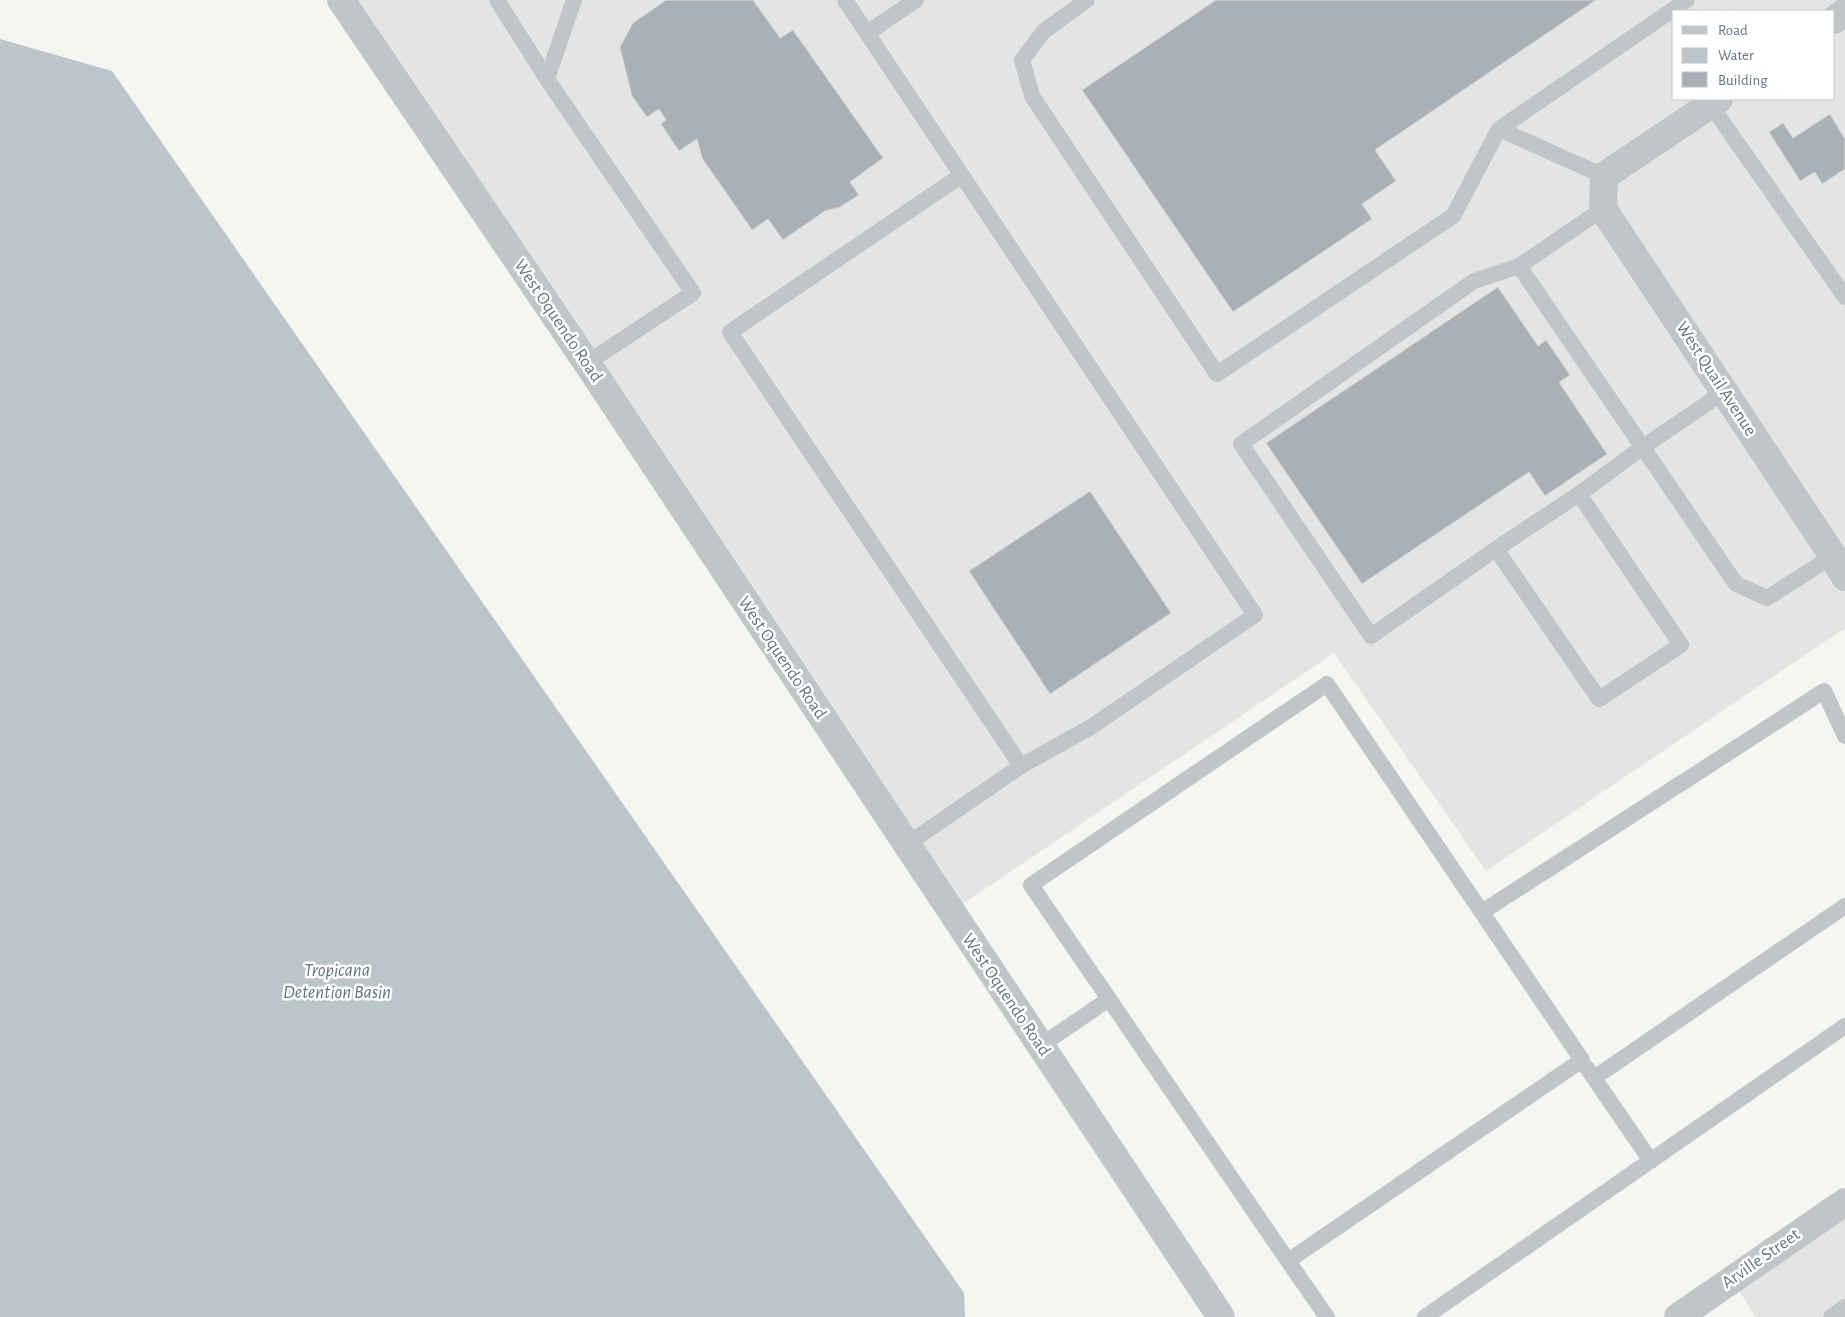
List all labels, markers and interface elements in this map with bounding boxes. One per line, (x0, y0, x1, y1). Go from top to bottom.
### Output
legend (1672, 10, 1835, 100)
text: Road (1718, 23, 1748, 38)
text: Water (1718, 48, 1754, 63)
text: Building (1718, 73, 1768, 88)
street label: West Oquendo Road (510, 257, 606, 385)
street label: West Quail Avenue (1672, 319, 1760, 439)
street label: West Oquendo Road (734, 594, 830, 722)
street label: West Oquendo Road (958, 931, 1054, 1059)
water label: Tropicana Detention Basin (283, 961, 391, 1002)
street label: Arville Street (1719, 1225, 1804, 1292)

